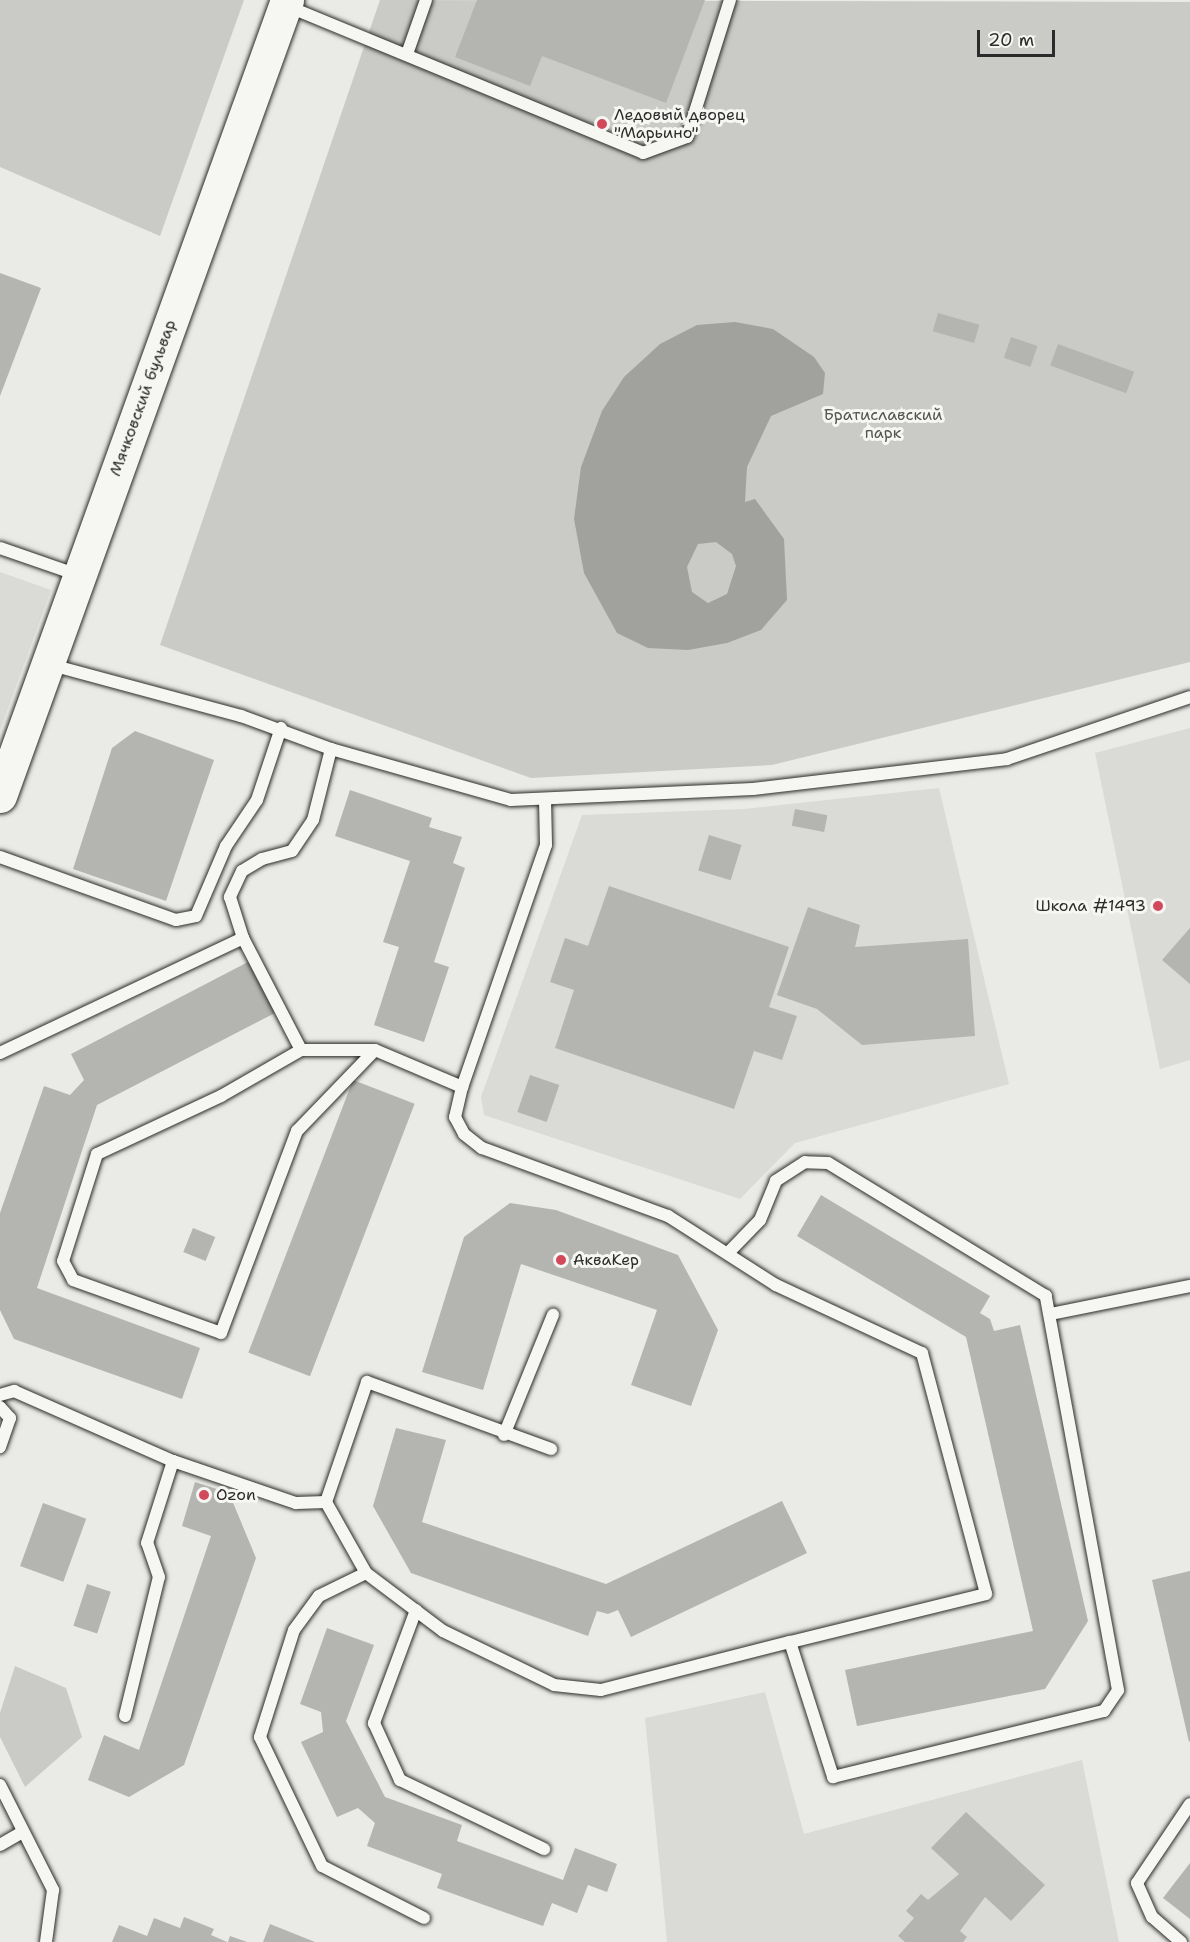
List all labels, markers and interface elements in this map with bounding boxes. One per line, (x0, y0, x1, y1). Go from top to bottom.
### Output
scale bar (980, 18, 1058, 56)
text: 20 m (988, 28, 1034, 52)
place label: Ледовый дворец "Марьино" (614, 105, 745, 143)
marker: Ледовый дворец "Марьино" (595, 117, 609, 131)
street label: Мячковский бульвар (106, 317, 180, 479)
park label: Братиславский парк (823, 405, 943, 443)
place label: Школа #1493 (1035, 896, 1146, 916)
marker: Школа #1493 (1151, 899, 1165, 913)
place label: АкваКер (573, 1250, 639, 1270)
marker: АкваКер (554, 1253, 568, 1267)
place label: Ozon (216, 1485, 256, 1505)
marker: Ozon (197, 1488, 211, 1502)

